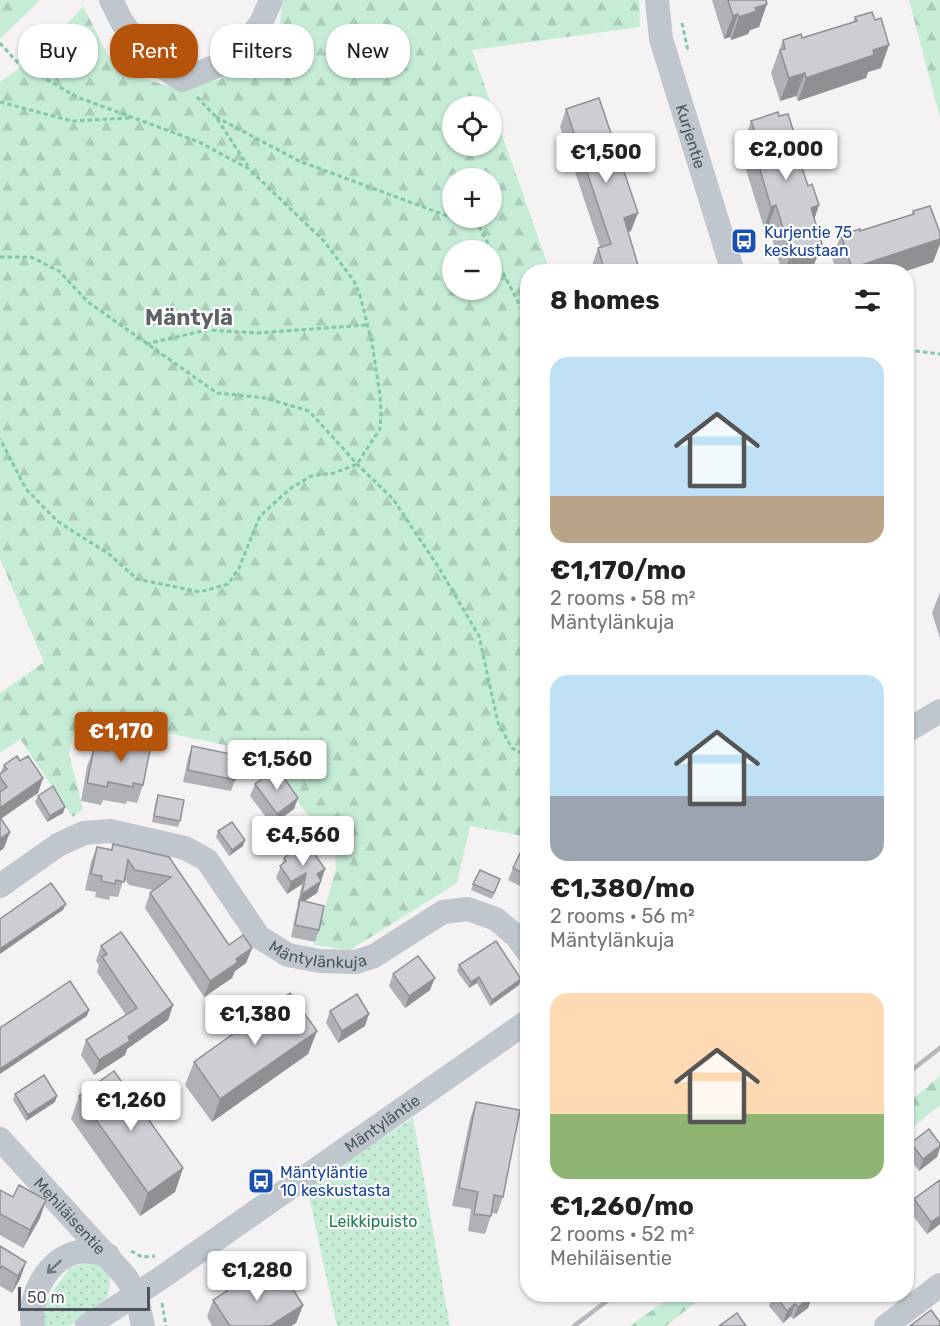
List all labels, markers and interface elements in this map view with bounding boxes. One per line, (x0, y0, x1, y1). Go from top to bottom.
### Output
chip: Buy (18, 24, 98, 78)
chip: Rent (110, 24, 198, 78)
chip: Filters (210, 24, 314, 78)
chip: New (326, 24, 410, 78)
map controls (442, 96, 502, 300)
button: locate (442, 96, 502, 156)
street label: Kurjentie (672, 102, 710, 171)
pin: €2,000 (737, 130, 835, 181)
pin: €1,500 (557, 133, 655, 184)
text: €2,000 (749, 137, 823, 161)
text: €1,500 (570, 140, 642, 164)
button: + (442, 168, 502, 228)
place label: Kurjentie 75 keskustaan (764, 223, 852, 260)
bus stop icon: Kurjentie 75 keskustaan (729, 226, 759, 256)
button: − (442, 240, 502, 300)
icon: filters (851, 284, 884, 317)
text: 8 homes (550, 285, 660, 316)
district label: Mäntylä (145, 304, 233, 331)
icon: home (663, 396, 771, 504)
text: €1,170/mo (550, 555, 686, 586)
text: 2 rooms · 58 m² (550, 586, 696, 610)
text: Mäntylänkuja (550, 610, 674, 634)
pin: €1,170 (72, 712, 170, 763)
icon: home (663, 714, 771, 822)
text: €1,170 (89, 719, 153, 743)
pin: €1,560 (228, 740, 326, 791)
text: €1,560 (242, 747, 312, 771)
pin: €4,560 (254, 816, 352, 867)
text: €4,560 (266, 823, 340, 847)
text: €1,380/mo (550, 873, 695, 904)
text: 2 rooms · 56 m² (550, 904, 695, 928)
text: Mäntylänkuja (550, 928, 674, 952)
street label: Mäntylänkuja (265, 937, 369, 972)
pin: €1,380 (206, 995, 304, 1046)
text: €1,380 (219, 1002, 291, 1026)
icon: home (663, 1032, 771, 1140)
pin: €1,260 (82, 1081, 180, 1132)
text: €1,260 (96, 1088, 166, 1112)
street label: Mäntyläntie (341, 1091, 424, 1157)
place label: Mäntyläntie 10 keskustasta (280, 1163, 390, 1200)
bus stop icon: Mäntyläntie 10 keskustasta (246, 1166, 276, 1196)
street label: Mehiläisentie (30, 1174, 110, 1259)
text: €1,260/mo (550, 1191, 694, 1222)
park label: Leikkipuisto (329, 1212, 417, 1231)
text: 2 rooms · 52 m² (550, 1222, 695, 1246)
text: Mehiläisentie (550, 1246, 672, 1270)
pin: €1,280 (208, 1251, 306, 1302)
text: €1,280 (221, 1258, 293, 1282)
one-way arrow (47, 1260, 62, 1274)
scale bar (18, 1284, 150, 1312)
text: 50 m (27, 1288, 65, 1307)

